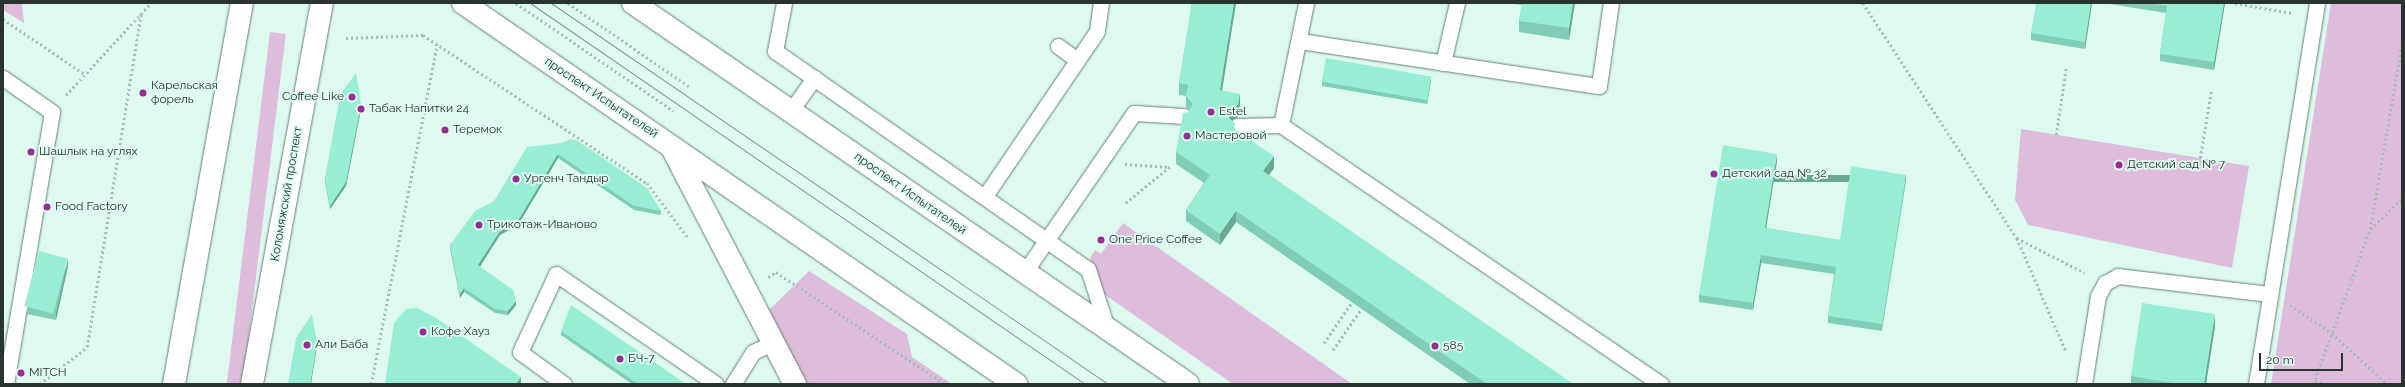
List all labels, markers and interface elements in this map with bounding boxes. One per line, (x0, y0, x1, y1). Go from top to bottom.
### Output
street label: проспект Испытателей (542, 55, 660, 141)
place label: Карельская форель (151, 79, 218, 107)
marker: Карельская форель (138, 88, 148, 98)
place label: Coffee Like (282, 90, 344, 104)
marker: Coffee Like (347, 92, 357, 102)
place label: Табак Напитки 24 (369, 102, 469, 116)
marker: Табак Напитки 24 (356, 104, 366, 114)
place label: Estel (1219, 105, 1246, 119)
marker: Estel (1206, 107, 1216, 117)
place label: Теремок (453, 123, 502, 137)
marker: Теремок (440, 125, 450, 135)
street label: Коломяжский проспект (268, 126, 306, 262)
place label: Мастеровой (1195, 129, 1267, 143)
marker: Мастеровой (1182, 131, 1192, 141)
place label: Шашлык на углях (39, 145, 138, 159)
marker: Шашлык на углях (26, 147, 36, 157)
street label: проспект Испытателей (851, 150, 969, 238)
place label: Детский сад № 7 (2127, 158, 2225, 172)
marker: Детский сад № 7 (2114, 160, 2124, 170)
place label: Детский сад № 32 (1722, 167, 1826, 181)
marker: Детский сад № 32 (1709, 169, 1719, 179)
place label: Ургенч Тандыр (524, 172, 609, 186)
marker: Ургенч Тандыр (511, 174, 521, 184)
place label: Food Factory (55, 200, 128, 214)
marker: Food Factory (42, 202, 52, 212)
place label: Трикотаж-Иваново (487, 218, 597, 232)
marker: Трикотаж-Иваново (474, 220, 484, 230)
place label: One Price Coffee (1109, 233, 1202, 247)
marker: One Price Coffee (1096, 235, 1106, 245)
place label: Кофе Хауз (431, 325, 490, 339)
marker: Кофе Хауз (418, 327, 428, 337)
place label: Али Баба (315, 338, 368, 352)
place label: 585 (1443, 339, 1463, 353)
marker: Али Баба (302, 340, 312, 350)
marker: 585 (1430, 341, 1440, 351)
scale bar (2261, 345, 2345, 371)
place label: БЧ-7 (628, 352, 655, 366)
text: 20 m (2266, 353, 2294, 367)
marker: БЧ-7 (615, 354, 625, 364)
place label: MITCH (29, 366, 67, 380)
marker: MITCH (16, 368, 26, 378)

